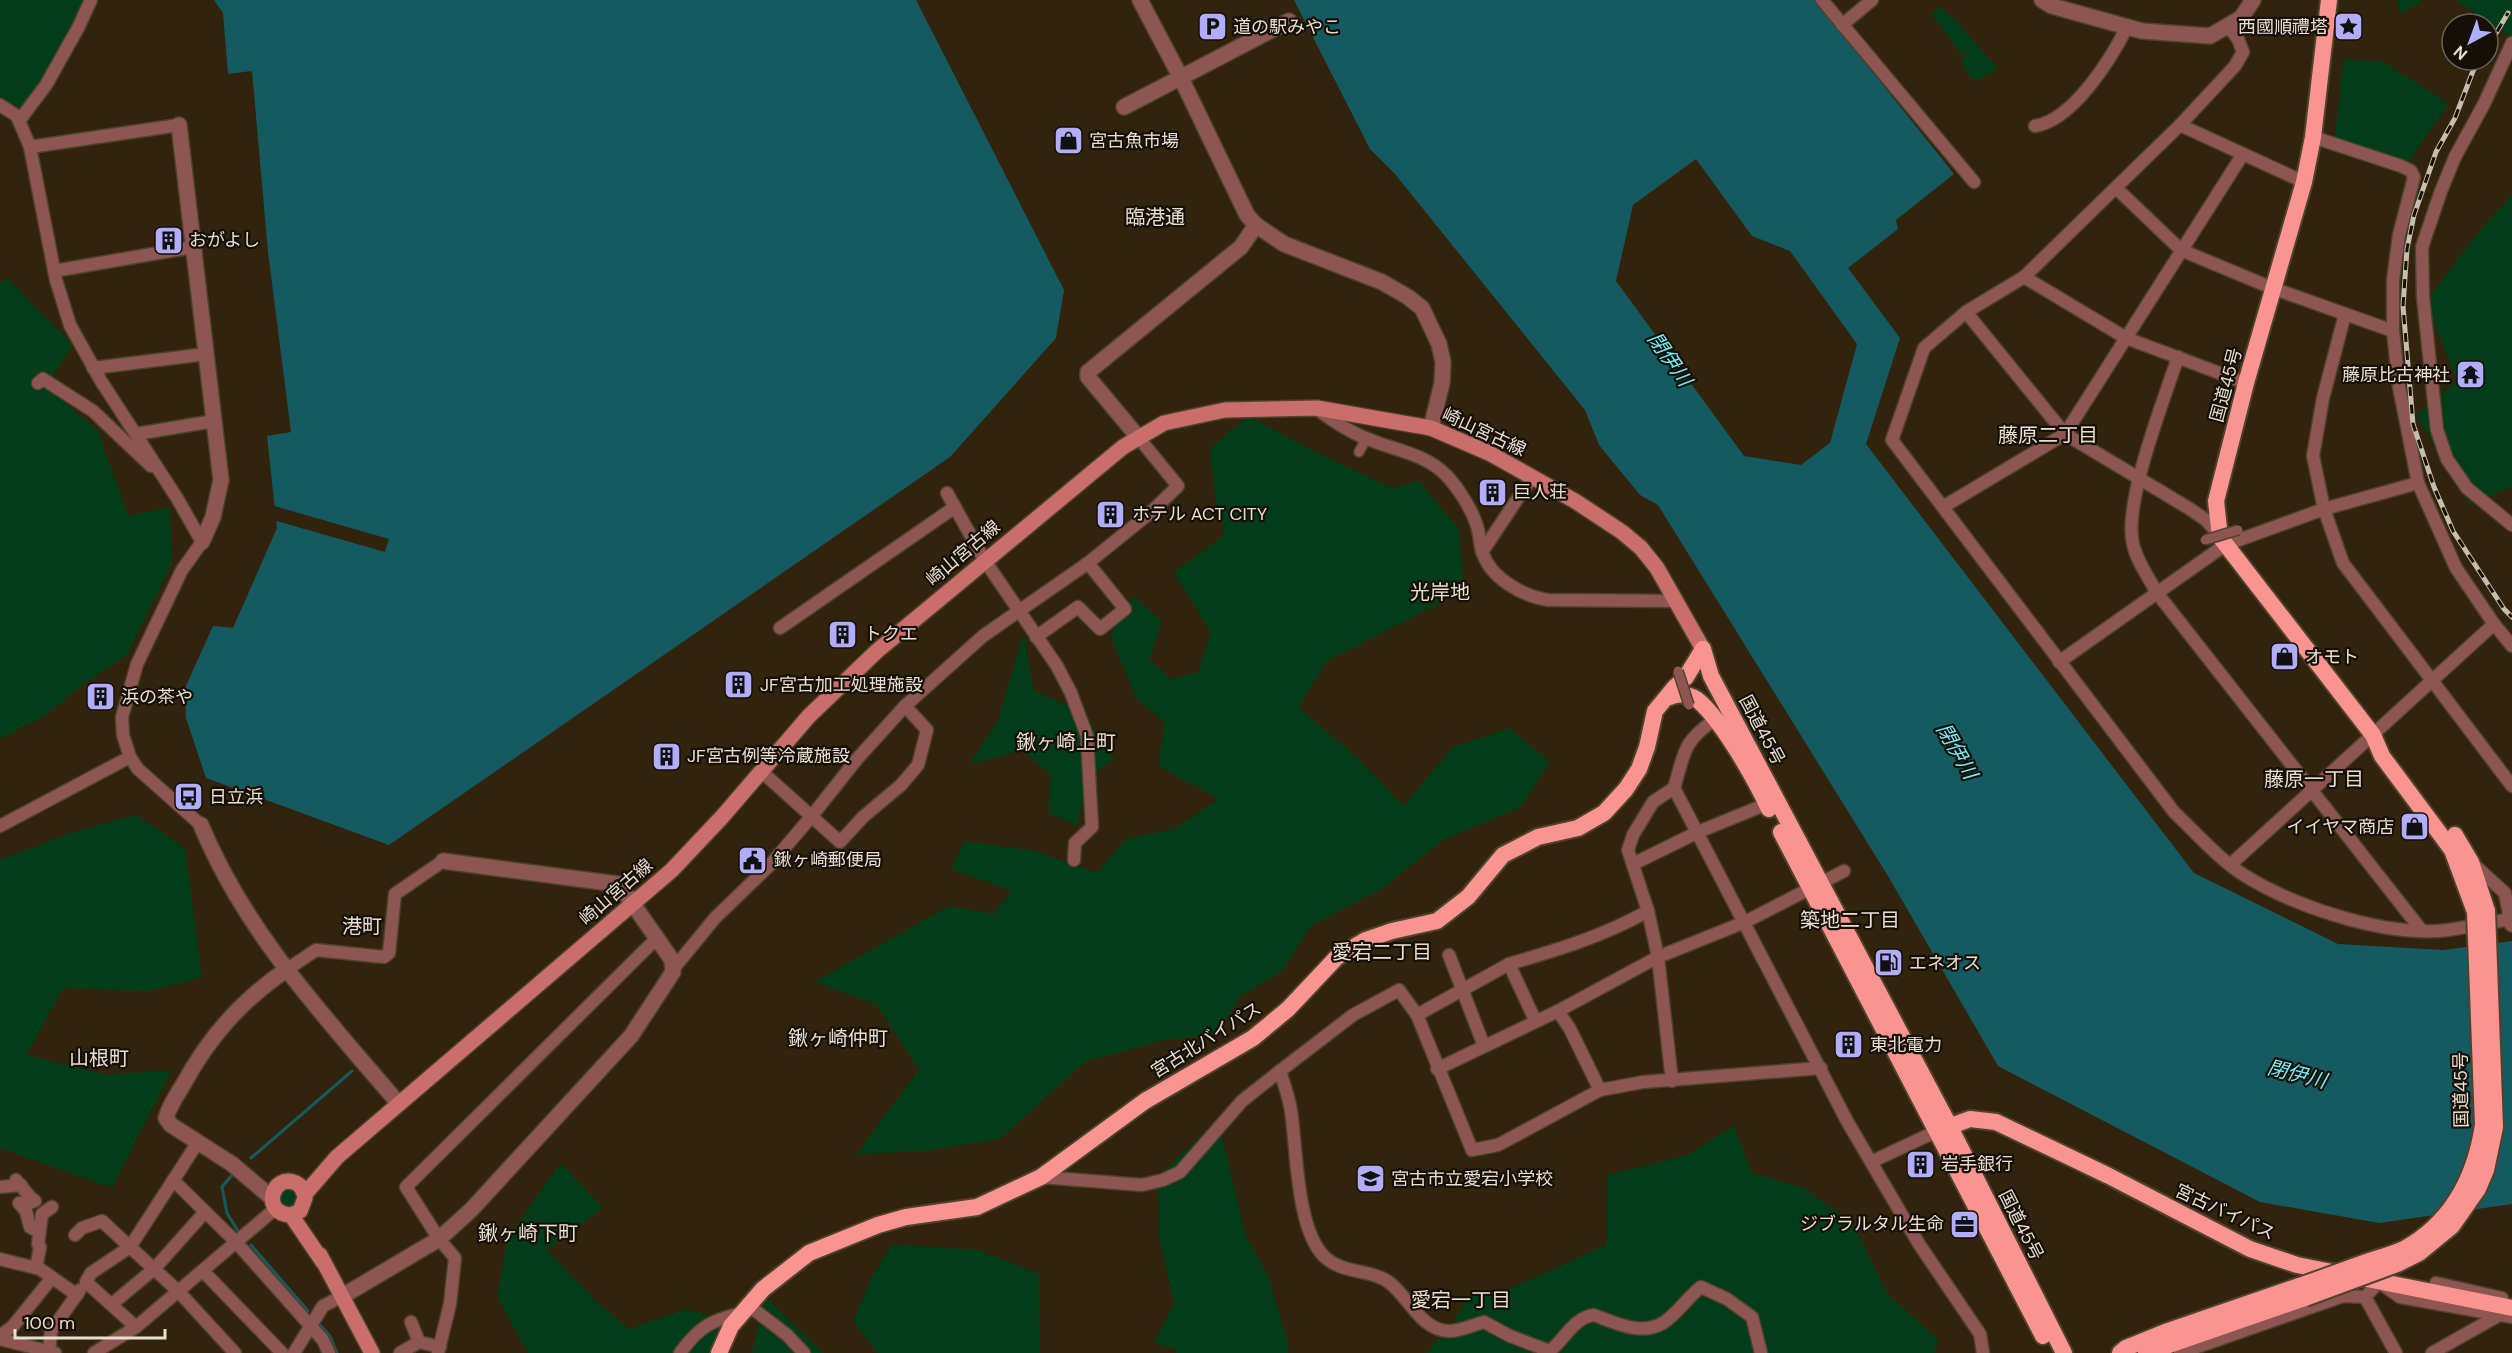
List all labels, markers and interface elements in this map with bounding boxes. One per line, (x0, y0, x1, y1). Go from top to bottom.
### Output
parking icon: 道の駅みやこ (1196, 11, 1228, 43)
place icon: 西國順禮塔 (2333, 11, 2365, 43)
north arrow (2440, 12, 2500, 72)
place label: 道の駅みやこ (1233, 15, 1341, 39)
place label: 西國順禮塔 (2238, 15, 2328, 39)
text: N (2449, 41, 2472, 65)
shop icon: 宮古魚市場 (1052, 125, 1084, 157)
place label: 宮古魚市場 (1089, 129, 1179, 153)
district label: 臨港通 (1125, 204, 1185, 230)
building icon: おがよし (152, 224, 184, 256)
place label: おがよし (189, 228, 260, 252)
water label: 閉伊川 (1642, 327, 1699, 393)
street label: 国道45号 (2205, 345, 2247, 425)
temple icon: 藤原比古神社 (2455, 359, 2487, 391)
place label: 藤原比古神社 (2342, 363, 2450, 387)
street label: 崎山宮古線 (1438, 402, 1530, 462)
district label: 藤原二丁目 (1998, 422, 2098, 448)
building icon: 巨人荘 (1476, 476, 1508, 508)
place label: 巨人荘 (1513, 480, 1567, 504)
building icon: ホテル ACT CITY (1095, 498, 1127, 530)
place label: ホテル ACT CITY (1132, 502, 1268, 526)
street label: 崎山宮古線 (921, 515, 1005, 591)
district label: 光岸地 (1410, 579, 1470, 605)
building icon: トクエ (827, 618, 859, 650)
place label: トクエ (864, 622, 918, 646)
shop icon: オモト (2268, 641, 2300, 673)
place label: オモト (2305, 645, 2359, 669)
building icon: JF宮古加工処理施設 (723, 669, 755, 701)
place label: JF宮古加工処理施設 (760, 673, 923, 697)
building icon: 浜の茶や (84, 681, 116, 713)
place label: 浜の茶や (121, 685, 193, 709)
street label: 国道45号 (1734, 691, 1790, 769)
water label: 閉伊川 (1931, 719, 1984, 785)
district label: 鍬ヶ崎上町 (1016, 729, 1116, 755)
building icon: JF宮古例等冷蔵施設 (650, 740, 682, 772)
place label: JF宮古例等冷蔵施設 (687, 744, 850, 768)
district label: 藤原一丁目 (2264, 766, 2364, 792)
bus stop icon: 日立浜 (172, 781, 204, 813)
place label: 日立浜 (209, 785, 263, 809)
shop icon: イイヤマ商店 (2399, 811, 2431, 843)
place label: イイヤマ商店 (2287, 815, 2394, 839)
public building icon: 鍬ヶ崎郵便局 (737, 844, 769, 876)
place label: 鍬ヶ崎郵便局 (774, 848, 882, 872)
street label: 崎山宮古線 (574, 853, 658, 931)
district label: 築地二丁目 (1800, 907, 1900, 933)
district label: 港町 (342, 913, 382, 939)
district label: 愛宕二丁目 (1332, 939, 1432, 965)
fuel station icon: エネオス (1872, 947, 1904, 979)
place label: エネオス (1909, 951, 1981, 975)
street label: 宮古北バイパス (1146, 997, 1266, 1083)
district label: 鍬ヶ崎仲町 (788, 1025, 888, 1051)
building icon: 東北電力 (1833, 1029, 1865, 1061)
place label: 東北電力 (1870, 1033, 1942, 1057)
district label: 山根町 (69, 1045, 129, 1071)
street label: 国道45号 (2448, 1052, 2474, 1128)
water label: 閉伊川 (2265, 1054, 2331, 1094)
building icon: 岩手銀行 (1904, 1148, 1936, 1180)
place label: 岩手銀行 (1941, 1152, 2013, 1176)
school or university icon: 宮古市立愛宕小学校 (1354, 1163, 1386, 1195)
place label: 宮古市立愛宕小学校 (1391, 1167, 1553, 1191)
street label: 宮古バイパス (2171, 1178, 2279, 1246)
street label: 国道45号 (1993, 1186, 2049, 1264)
office icon: ジブラルタル生命 (1949, 1208, 1981, 1240)
place label: ジブラルタル生命 (1800, 1212, 1944, 1236)
district label: 鍬ヶ崎下町 (478, 1220, 578, 1246)
district label: 愛宕一丁目 (1411, 1287, 1511, 1313)
scale bar (15, 1302, 165, 1340)
text: 100 m (24, 1311, 75, 1335)

